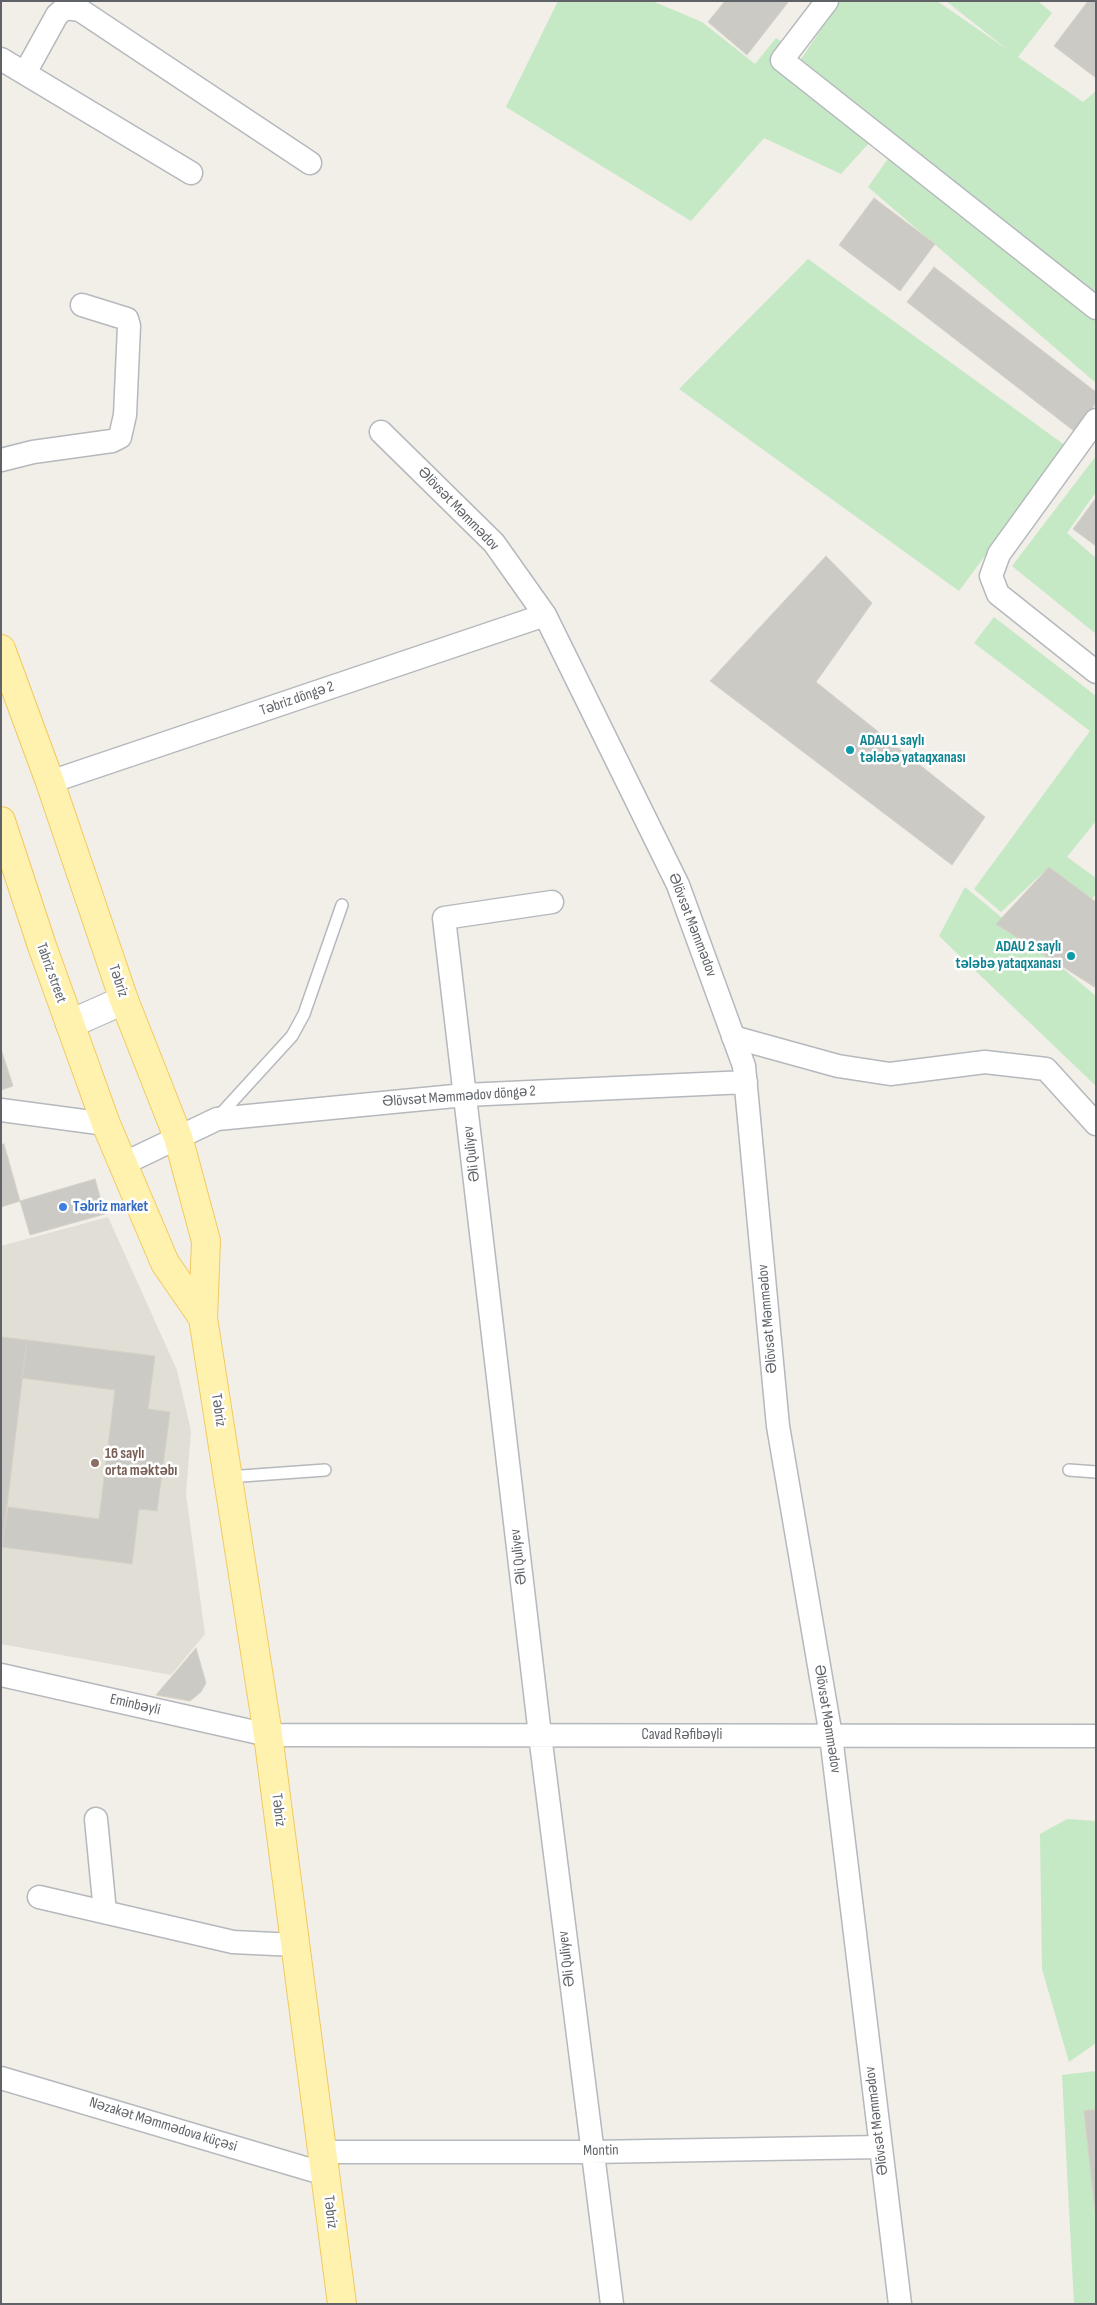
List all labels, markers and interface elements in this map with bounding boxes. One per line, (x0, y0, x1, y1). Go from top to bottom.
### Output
street label: Əlövsət Məmmədov (413, 463, 503, 555)
street label: Təbriz döngə 2 (258, 678, 336, 720)
place label: ADAU 1 saylı tələbə yataqxanası (860, 732, 966, 767)
marker: ADAU 1 saylı tələbə yataqxanası (844, 744, 856, 756)
street label: Əlövsət Məmmədov (664, 871, 720, 979)
place label: ADAU 2 saylı tələbə yataqxanası (955, 938, 1061, 973)
street label: Tabriz street (32, 941, 70, 1005)
marker: ADAU 2 saylı tələbə yataqxanası (1065, 950, 1077, 962)
street label: Təbriz (104, 962, 132, 1000)
street label: Əlövsət Məmmədov döngə 2 (382, 1083, 536, 1111)
street label: Əli Quliyev (460, 1125, 484, 1183)
place label: Təbriz market (73, 1198, 148, 1216)
marker: Təbriz market (57, 1201, 69, 1213)
street label: Əlövsət Məmmədov (754, 1264, 782, 1374)
street label: Təbriz (207, 1392, 229, 1428)
place label: 16 saylı orta məktəbı (105, 1445, 177, 1480)
marker: 16 saylı orta məktəbı (89, 1457, 101, 1469)
street label: Əli Quliyev (507, 1528, 531, 1586)
street label: Əlövsət Məmmədov (810, 1663, 844, 1775)
street label: Eminbəyli (108, 1690, 162, 1720)
street label: Cavad Rəfibəyli (642, 1726, 722, 1744)
street label: Təbriz (267, 1792, 289, 1828)
street label: Əli Quliyev (555, 1930, 579, 1988)
street label: Əlövsət Məmmədov (861, 2065, 893, 2177)
street label: Nəzakət Məmmədova küçəsi (87, 2094, 239, 2156)
street label: Montin (583, 2142, 619, 2160)
street label: Təbriz (319, 2194, 341, 2230)

